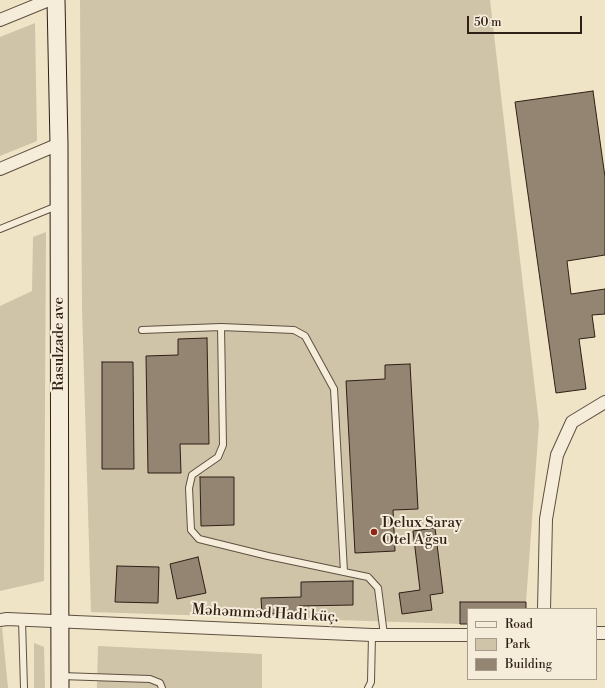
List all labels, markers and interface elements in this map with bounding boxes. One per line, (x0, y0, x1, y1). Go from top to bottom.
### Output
scale bar (469, 8, 584, 34)
text: 50 m (474, 15, 502, 30)
street label: Rasulzade ave (50, 297, 68, 391)
place label: Delux Saray Otel Ağsu (382, 514, 462, 549)
marker: Delux Saray Otel Ağsu (369, 527, 379, 537)
street label: Məhəmməd Hadi küç. (191, 601, 339, 627)
legend (467, 608, 597, 680)
text: Road (505, 617, 533, 632)
text: Park (505, 637, 530, 652)
text: Building (505, 657, 552, 672)

